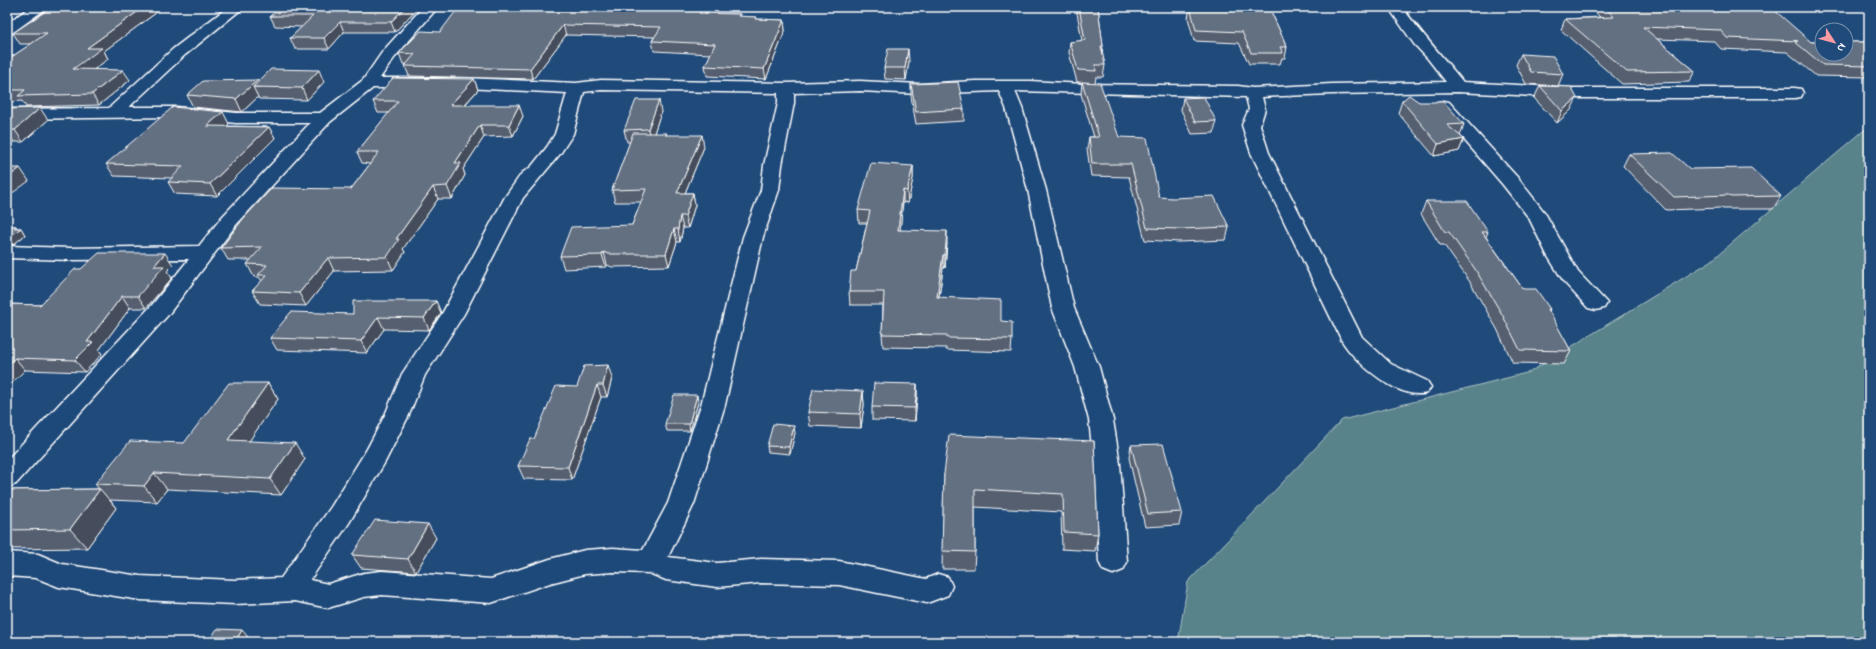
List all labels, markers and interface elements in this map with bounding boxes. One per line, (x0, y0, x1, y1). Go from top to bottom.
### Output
north arrow (1814, 22, 1854, 62)
text: N (1833, 40, 1850, 55)

